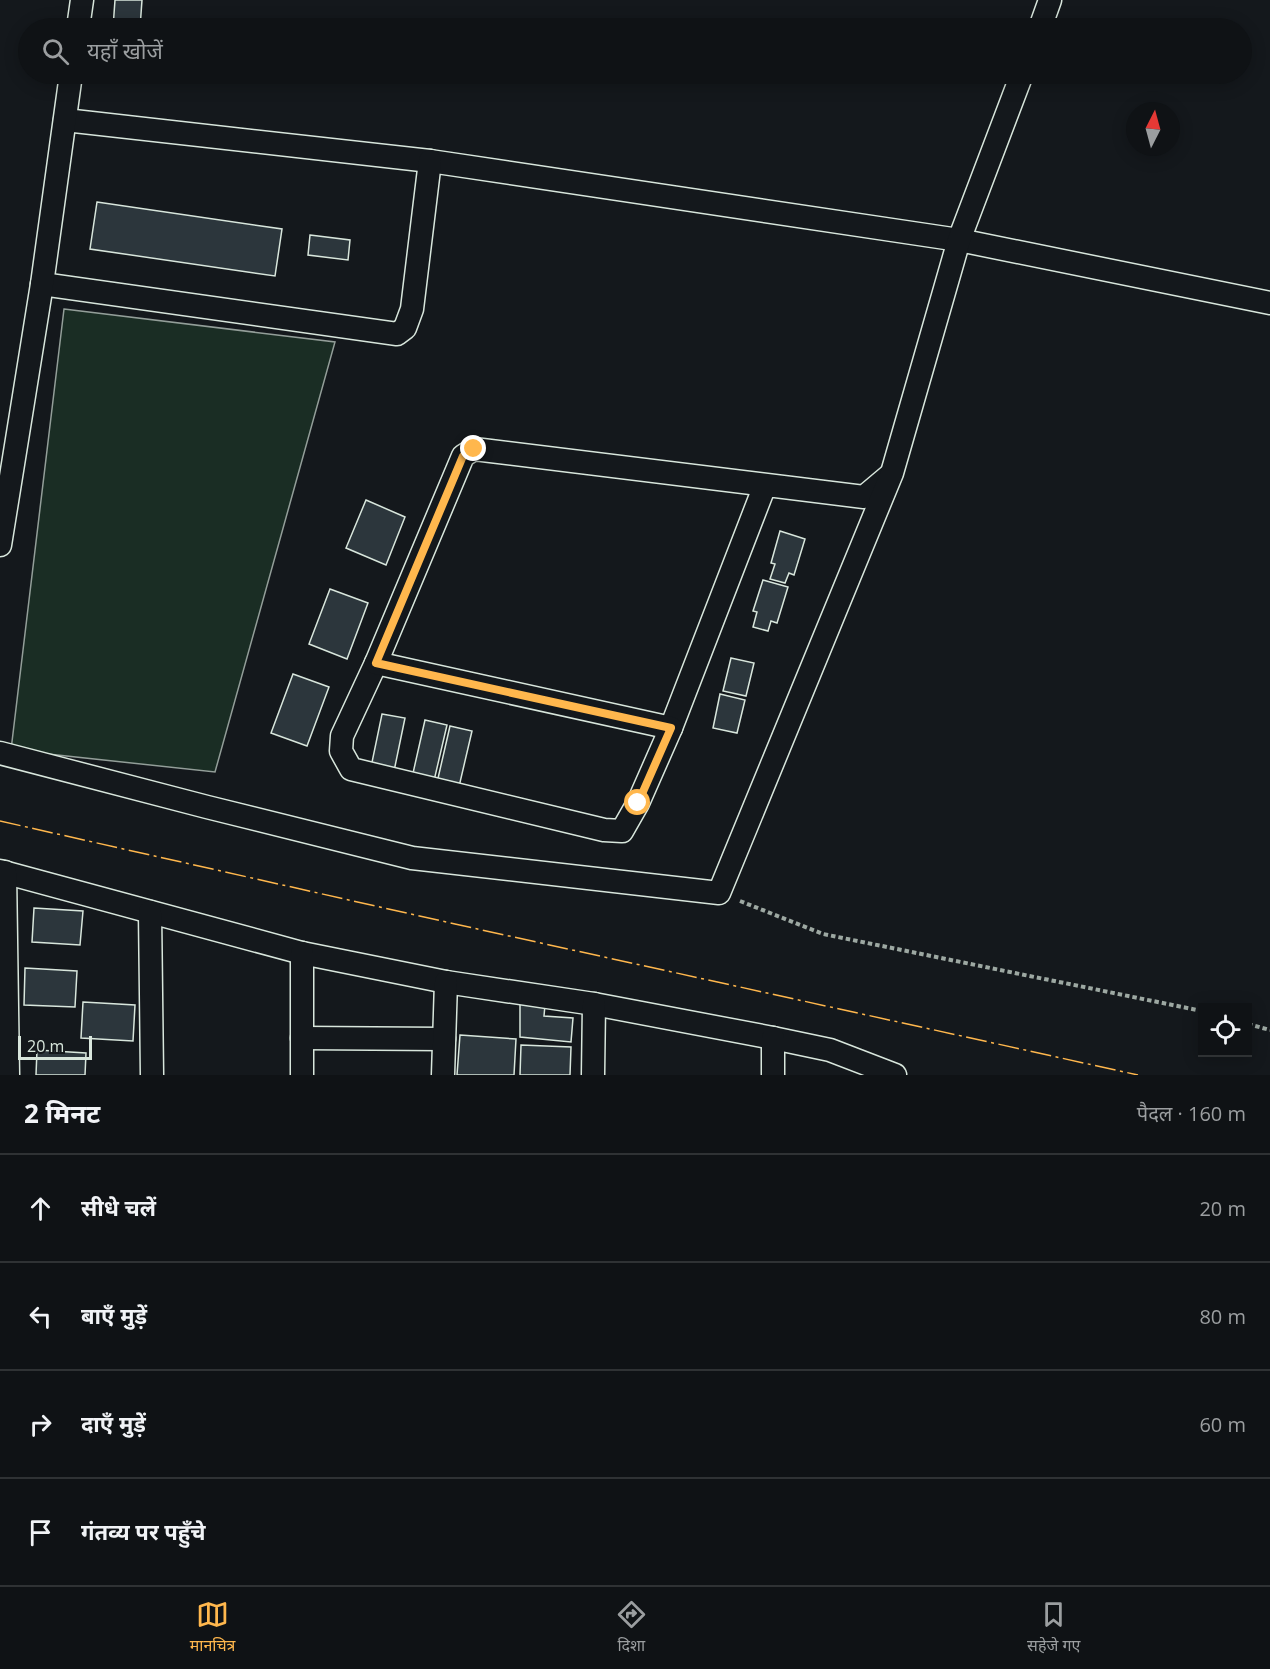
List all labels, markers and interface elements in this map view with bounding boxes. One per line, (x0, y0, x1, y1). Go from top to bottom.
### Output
search box (18, 18, 1252, 84)
icon: search (39, 35, 72, 68)
text: यहाँ खोजें (87, 35, 163, 65)
north arrow (1126, 102, 1180, 156)
route end (460, 435, 486, 461)
route start (624, 789, 650, 815)
map controls (1198, 1003, 1252, 1057)
button: locate (1198, 1003, 1252, 1057)
scale bar (18, 1033, 92, 1060)
text: 20 m (27, 1035, 64, 1057)
text: 2 मिनट (24, 1095, 100, 1131)
text: पैदल · 160 m (1137, 1100, 1246, 1127)
icon: ahead (24, 1192, 57, 1225)
text: सीधे चलें (81, 1192, 156, 1222)
text: 20 m (1199, 1195, 1246, 1222)
icon: left (24, 1300, 57, 1333)
text: बाएँ मुड़ें (81, 1300, 147, 1330)
text: 80 m (1199, 1303, 1246, 1330)
icon: right (24, 1408, 57, 1441)
text: दाएँ मुड़ें (81, 1408, 146, 1438)
text: 60 m (1199, 1411, 1246, 1438)
icon: arrive (24, 1516, 57, 1549)
text: गंतव्य पर पहुँचे (81, 1516, 206, 1546)
tab: मानचित्र (190, 1598, 235, 1658)
tab: दिशा (615, 1598, 648, 1658)
tab: सहेजे गए (1027, 1598, 1080, 1658)

